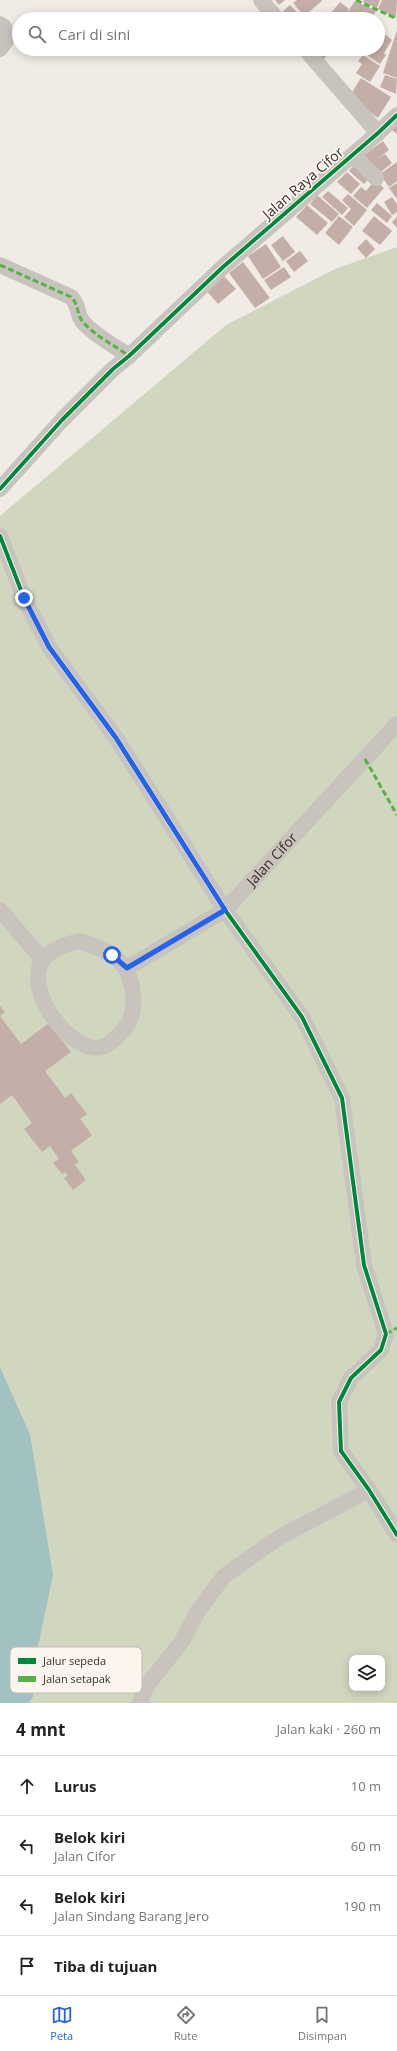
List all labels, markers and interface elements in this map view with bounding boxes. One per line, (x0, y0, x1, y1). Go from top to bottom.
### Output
search box (12, 12, 385, 56)
icon: search (26, 23, 48, 45)
text: Cari di sini (58, 24, 130, 44)
street label: Jalan Raya Cifor (257, 142, 347, 224)
route end (15, 589, 33, 607)
street label: Jalan Cifor (241, 828, 301, 891)
route start (103, 946, 121, 964)
legend (10, 1647, 142, 1693)
text: Jalur sepeda (42, 1653, 106, 1668)
map controls (349, 1655, 385, 1691)
button: layers (349, 1655, 385, 1691)
text: Jalan setapak (42, 1671, 111, 1686)
text: 4 mnt (16, 1718, 65, 1741)
text: Jalan kaki · 260 m (276, 1720, 381, 1738)
icon: ahead (16, 1775, 38, 1797)
text: Lurus (54, 1776, 96, 1796)
text: 10 m (351, 1777, 381, 1795)
text: Belok kiri (54, 1827, 125, 1847)
icon: left (16, 1835, 38, 1857)
text: 60 m (351, 1837, 381, 1855)
text: Jalan Cifor (54, 1847, 116, 1865)
text: Belok kiri (54, 1887, 125, 1907)
icon: left (16, 1895, 38, 1917)
text: 190 m (343, 1897, 381, 1915)
text: Jalan Sindang Barang Jero (54, 1907, 209, 1925)
icon: arrive (16, 1955, 38, 1977)
text: Tiba di tujuan (54, 1956, 157, 1976)
tab: Peta (50, 2004, 73, 2043)
tab: Rute (174, 2004, 197, 2043)
tab: Disimpan (298, 2004, 347, 2043)

